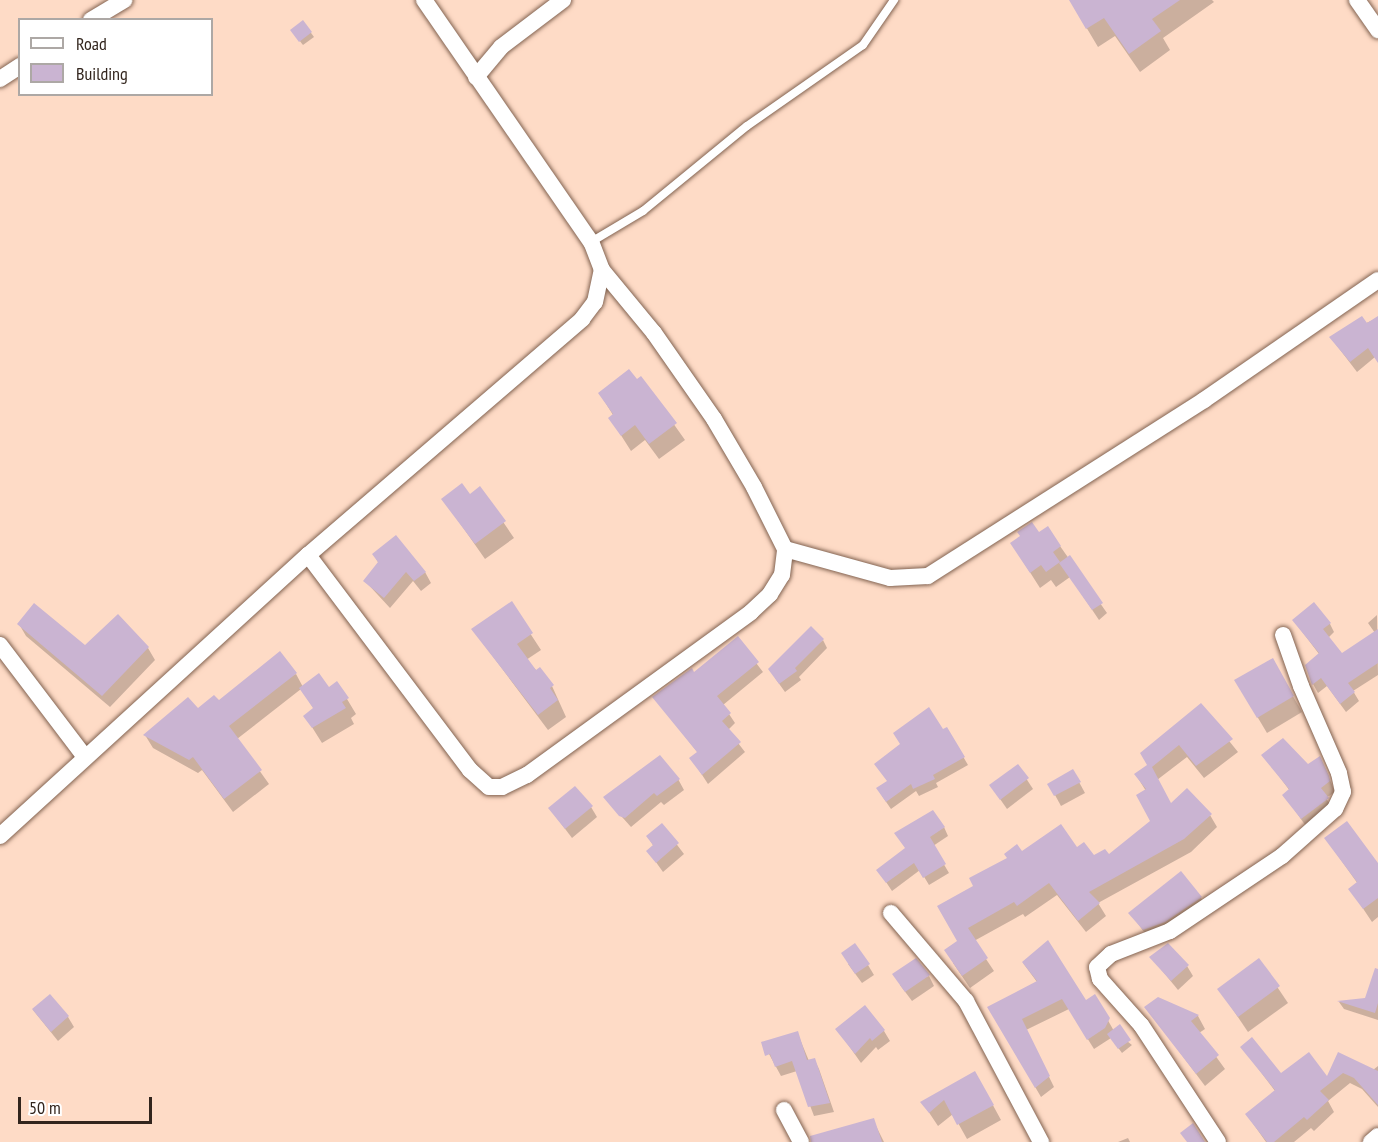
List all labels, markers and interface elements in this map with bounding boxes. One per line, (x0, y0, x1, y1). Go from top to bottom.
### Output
legend (18, 18, 213, 96)
text: Road (76, 32, 107, 55)
text: Building (76, 62, 128, 85)
scale bar (21, 1085, 154, 1123)
text: 50 m (29, 1096, 61, 1119)

